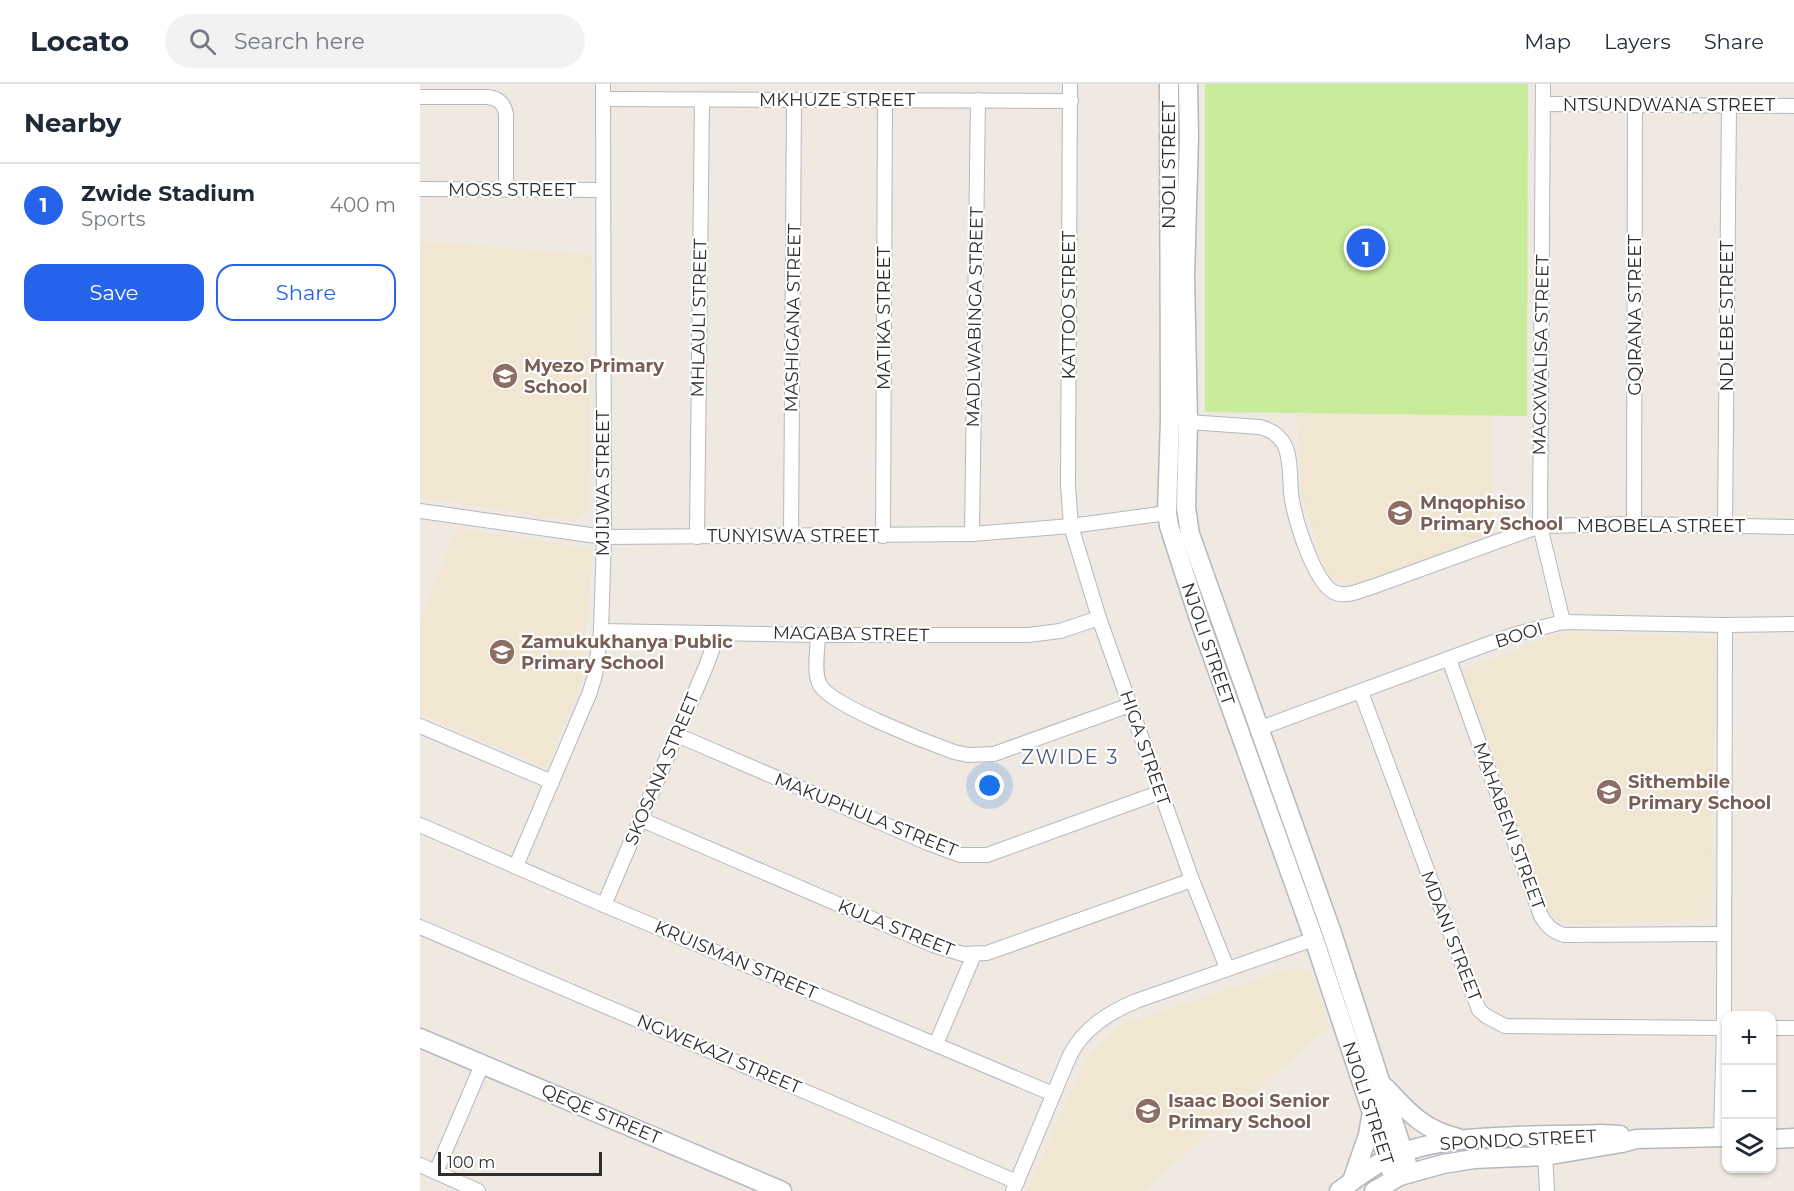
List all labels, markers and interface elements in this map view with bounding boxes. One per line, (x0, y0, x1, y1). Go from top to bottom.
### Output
search box (165, 14, 585, 68)
text: Locato (30, 24, 129, 58)
icon: search (186, 25, 219, 58)
text: Search here (234, 28, 365, 55)
text: Map (1524, 29, 1571, 54)
text: Layers (1604, 29, 1671, 54)
text: Share (1704, 29, 1764, 54)
street label: MKHUZE STREET (759, 89, 916, 111)
street label: NTSUNDWANA STREET (1563, 94, 1776, 116)
street label: NJOLI STREET (1158, 100, 1180, 229)
text: Nearby (24, 107, 121, 139)
street label: MOSS STREET (448, 179, 577, 201)
text: Zwide Stadium (81, 180, 255, 207)
text: 1 (40, 193, 47, 217)
text: 400 m (330, 193, 396, 217)
street label: MADLWABINGA STREET (962, 206, 988, 428)
text: Sports (81, 207, 146, 231)
street label: MASHIGANA STREET (780, 223, 806, 413)
pin: 1 (1346, 226, 1386, 270)
street label: KATTOO STREET (1058, 230, 1080, 379)
street label: GQIRANA STREET (1624, 234, 1646, 396)
street label: MHLAULI STREET (687, 238, 711, 398)
street label: NDLEBE STREET (1716, 240, 1738, 392)
street label: MATIKA STREET (873, 245, 895, 390)
street label: MAGXWALISA STREET (1528, 254, 1554, 456)
button: Save (24, 264, 204, 321)
button: Share (216, 264, 396, 321)
place label: Myezo Primary School (524, 355, 664, 398)
school or university icon: Myezo Primary School (490, 361, 520, 391)
street label: MJIJWA STREET (592, 409, 614, 556)
place label: Mnqophiso Primary School (1420, 492, 1563, 535)
school or university icon: Mnqophiso Primary School (1385, 498, 1415, 528)
street label: MBOBELA STREET (1577, 515, 1746, 537)
street label: TUNYISWA STREET (707, 525, 880, 547)
street label: NJOLI STREET (1177, 580, 1239, 709)
street label: BOOI (1492, 617, 1546, 653)
street label: MAGABA STREET (773, 622, 930, 646)
place label: Zamukukhanya Public Primary School (521, 631, 733, 674)
school or university icon: Zamukukhanya Public Primary School (487, 637, 517, 667)
street label: HIGA STREET (1115, 688, 1175, 809)
street label: SKOSANA STREET (620, 689, 704, 848)
street label: MAHABENI STREET (1468, 739, 1550, 913)
district label: ZWIDE 3 (1021, 745, 1119, 769)
street label: MAKUPHULA STREET (771, 768, 961, 862)
your location (975, 771, 1004, 800)
place label: Sithembile Primary School (1628, 771, 1771, 814)
school or university icon: Sithembile Primary School (1594, 777, 1624, 807)
street label: MDANI STREET (1416, 868, 1486, 1005)
street label: KULA STREET (835, 895, 958, 962)
street label: KRUISMAN STREET (651, 916, 821, 1005)
street label: NGWEKAZI STREET (634, 1009, 805, 1099)
map controls (1722, 1011, 1776, 1173)
button: + (1722, 1011, 1776, 1065)
street label: NJOLI STREET (1338, 1039, 1398, 1168)
button: − (1722, 1065, 1776, 1119)
street label: QEQE STREET (538, 1079, 665, 1149)
place label: Isaac Booi Senior Primary School (1168, 1090, 1330, 1133)
school or university icon: Isaac Booi Senior Primary School (1133, 1096, 1163, 1126)
button: layers (1722, 1119, 1776, 1173)
street label: SPONDO STREET (1439, 1125, 1598, 1155)
scale bar (438, 1149, 602, 1176)
text: 100 m (447, 1153, 495, 1172)

